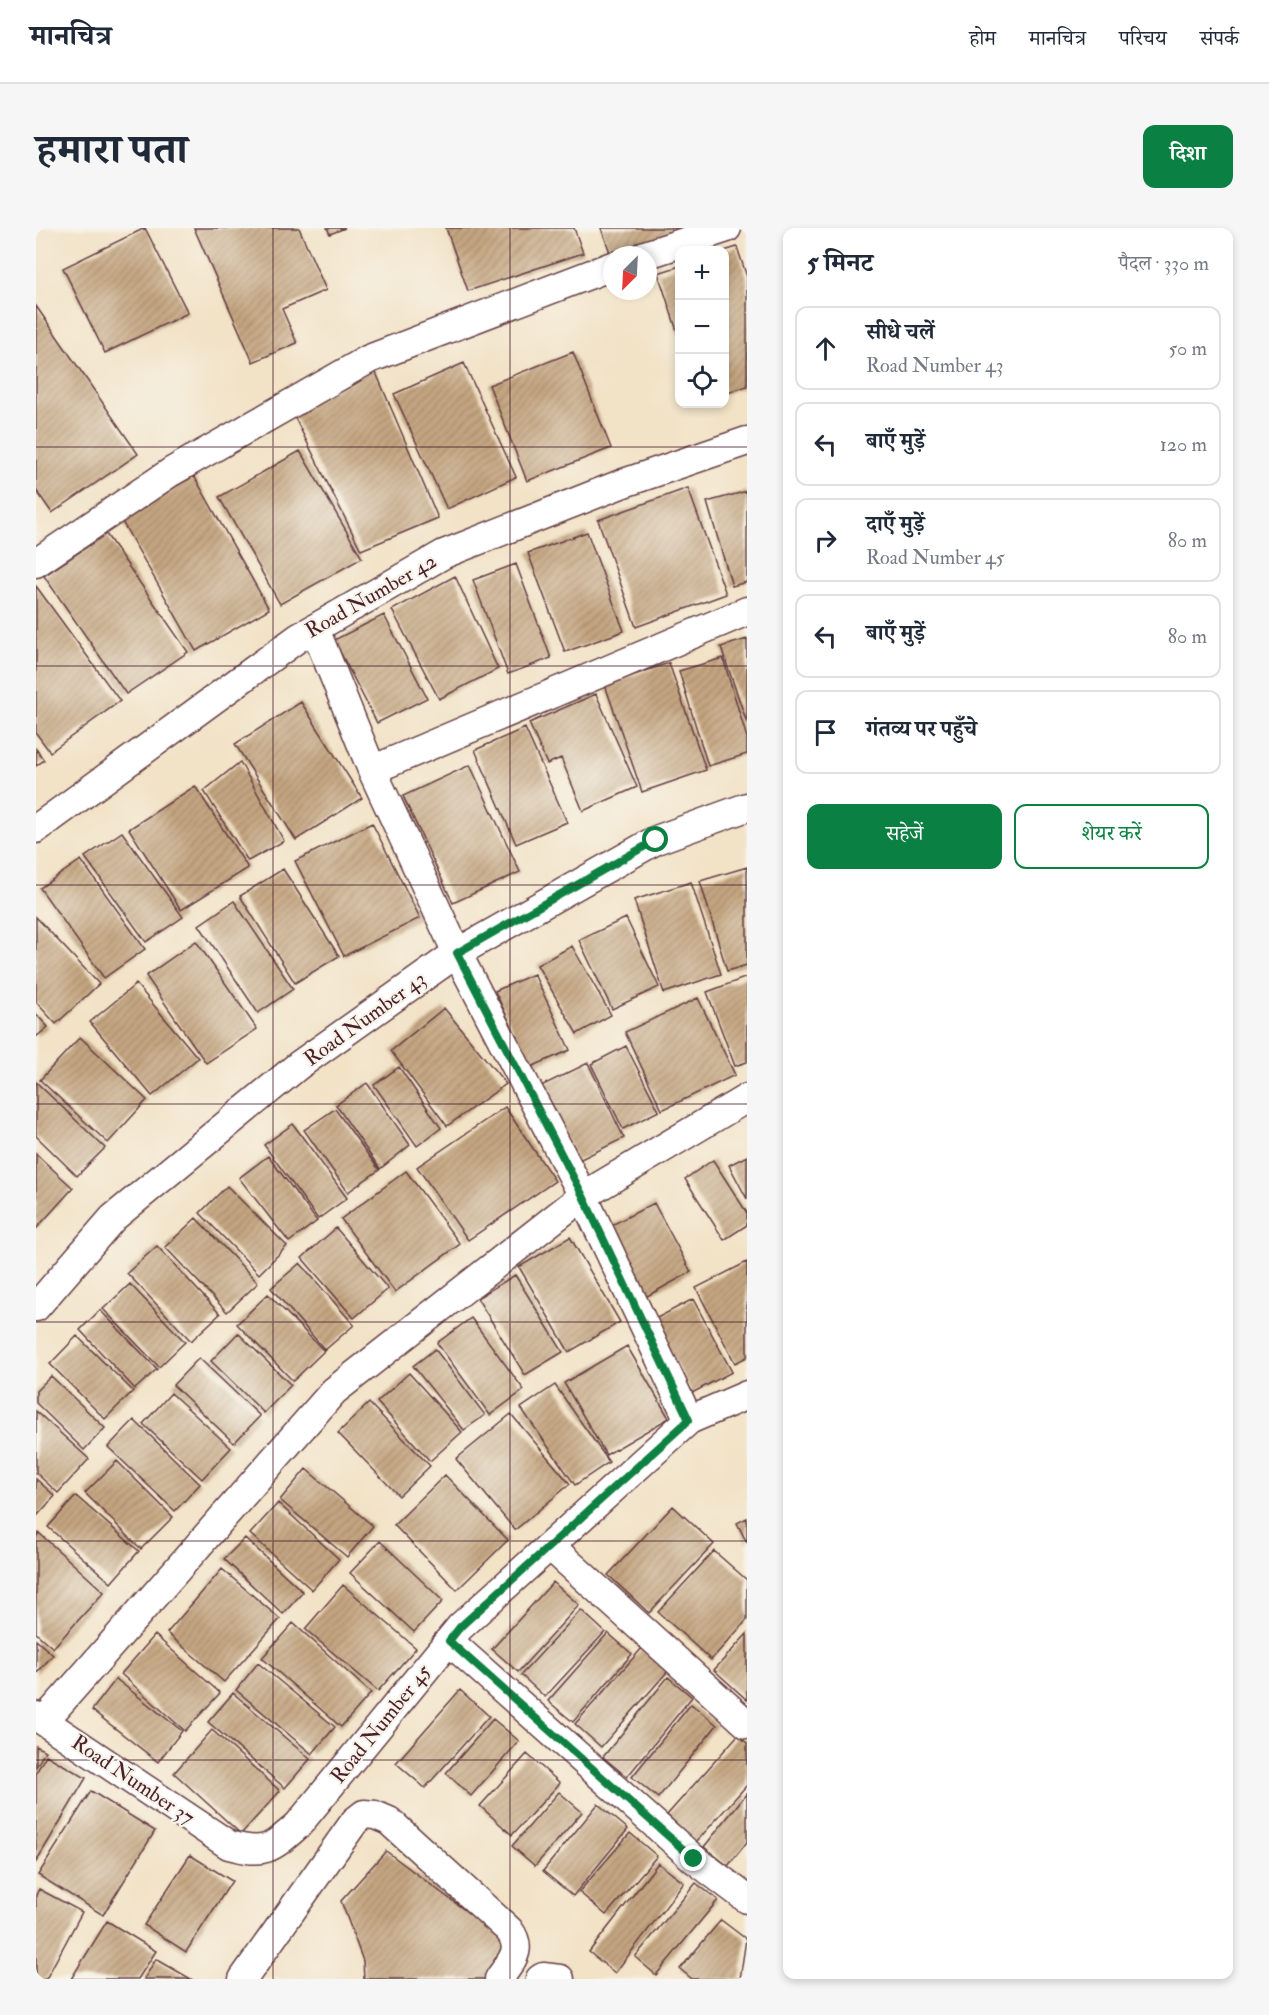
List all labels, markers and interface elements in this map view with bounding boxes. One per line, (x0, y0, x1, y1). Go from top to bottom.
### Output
text: मानचित्र (30, 19, 112, 54)
text: होम (969, 25, 996, 52)
text: मानचित्र (1029, 25, 1086, 52)
text: परिचय (1119, 25, 1167, 52)
text: संपर्क (1200, 25, 1239, 52)
text: हमारा पता (36, 124, 188, 176)
button: दिशा (1143, 125, 1233, 188)
north arrow (603, 246, 657, 300)
map controls (675, 246, 729, 408)
button: + (675, 246, 729, 300)
text: 5 मिनट (807, 247, 873, 279)
text: पैदल · 330 m (1119, 251, 1209, 276)
button: − (675, 300, 729, 354)
text: सीधे चलें (866, 318, 934, 346)
icon: ahead (809, 332, 842, 365)
text: 50 m (1168, 336, 1207, 361)
text: Road Number 43 (866, 353, 1004, 378)
button: locate (675, 354, 729, 408)
text: बाएँ मुड़ें (866, 427, 925, 455)
icon: left (809, 428, 842, 461)
text: 120 m (1160, 432, 1207, 457)
text: दाएँ मुड़ें (866, 510, 925, 538)
icon: right (809, 524, 842, 557)
text: 80 m (1168, 528, 1207, 553)
text: Road Number 45 (866, 545, 1005, 570)
street label: Road Number 42 (301, 548, 441, 644)
text: बाएँ मुड़ें (866, 619, 925, 647)
icon: left (809, 620, 842, 653)
text: 80 m (1168, 624, 1207, 649)
text: गंतव्य पर पहुँचे (866, 715, 977, 743)
icon: arrive (809, 716, 842, 749)
button: सहेजें (807, 804, 1002, 869)
button: शेयर करें (1014, 804, 1209, 869)
route start (642, 826, 668, 852)
street label: Road Number 43 (299, 966, 431, 1072)
street label: Road Number 45 (325, 1658, 438, 1789)
street label: Road Number 37 (66, 1729, 200, 1831)
route end (680, 1845, 706, 1871)

